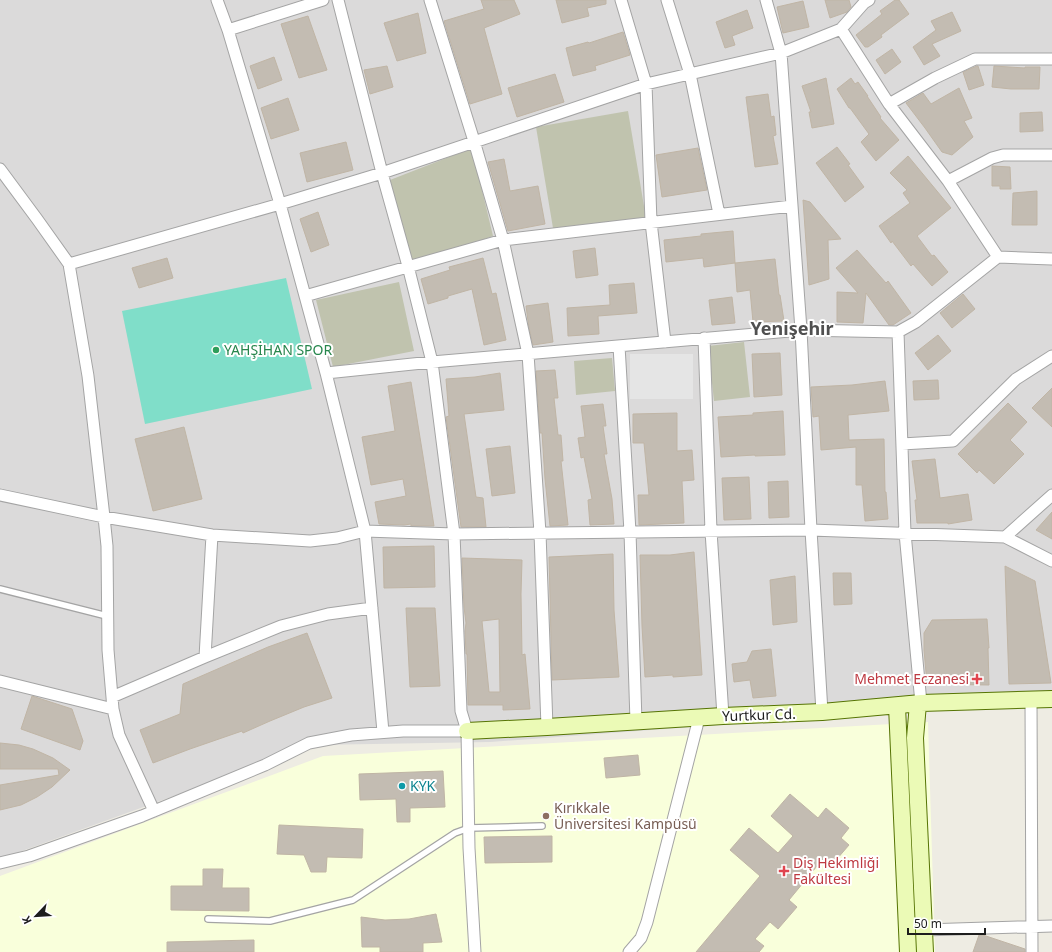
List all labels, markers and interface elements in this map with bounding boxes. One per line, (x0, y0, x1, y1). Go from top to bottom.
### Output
district label: Yenişehir (750, 316, 834, 340)
place label: YAHŞİHAN SPOR (224, 340, 333, 359)
marker: YAHŞİHAN SPOR (211, 345, 221, 355)
place label: Mehmet Eczanesi (854, 669, 969, 688)
marker: Mehmet Eczanesi (972, 674, 982, 684)
street label: Yurtkur Cd. (722, 704, 796, 725)
place label: KYK (410, 776, 436, 795)
marker: KYK (397, 781, 407, 791)
place label: Kırıkkale Üniversitesi Kampüsü (554, 798, 697, 833)
marker: Kırıkkale Üniversitesi Kampüsü (541, 811, 551, 821)
place label: Diş Hekimliği Fakültesi (793, 853, 879, 888)
marker: Diş Hekimliği Fakültesi (778, 865, 790, 877)
north arrow (16, 896, 56, 936)
scale bar (908, 910, 985, 936)
text: K (18, 913, 35, 927)
text: 50 m (914, 915, 942, 932)

